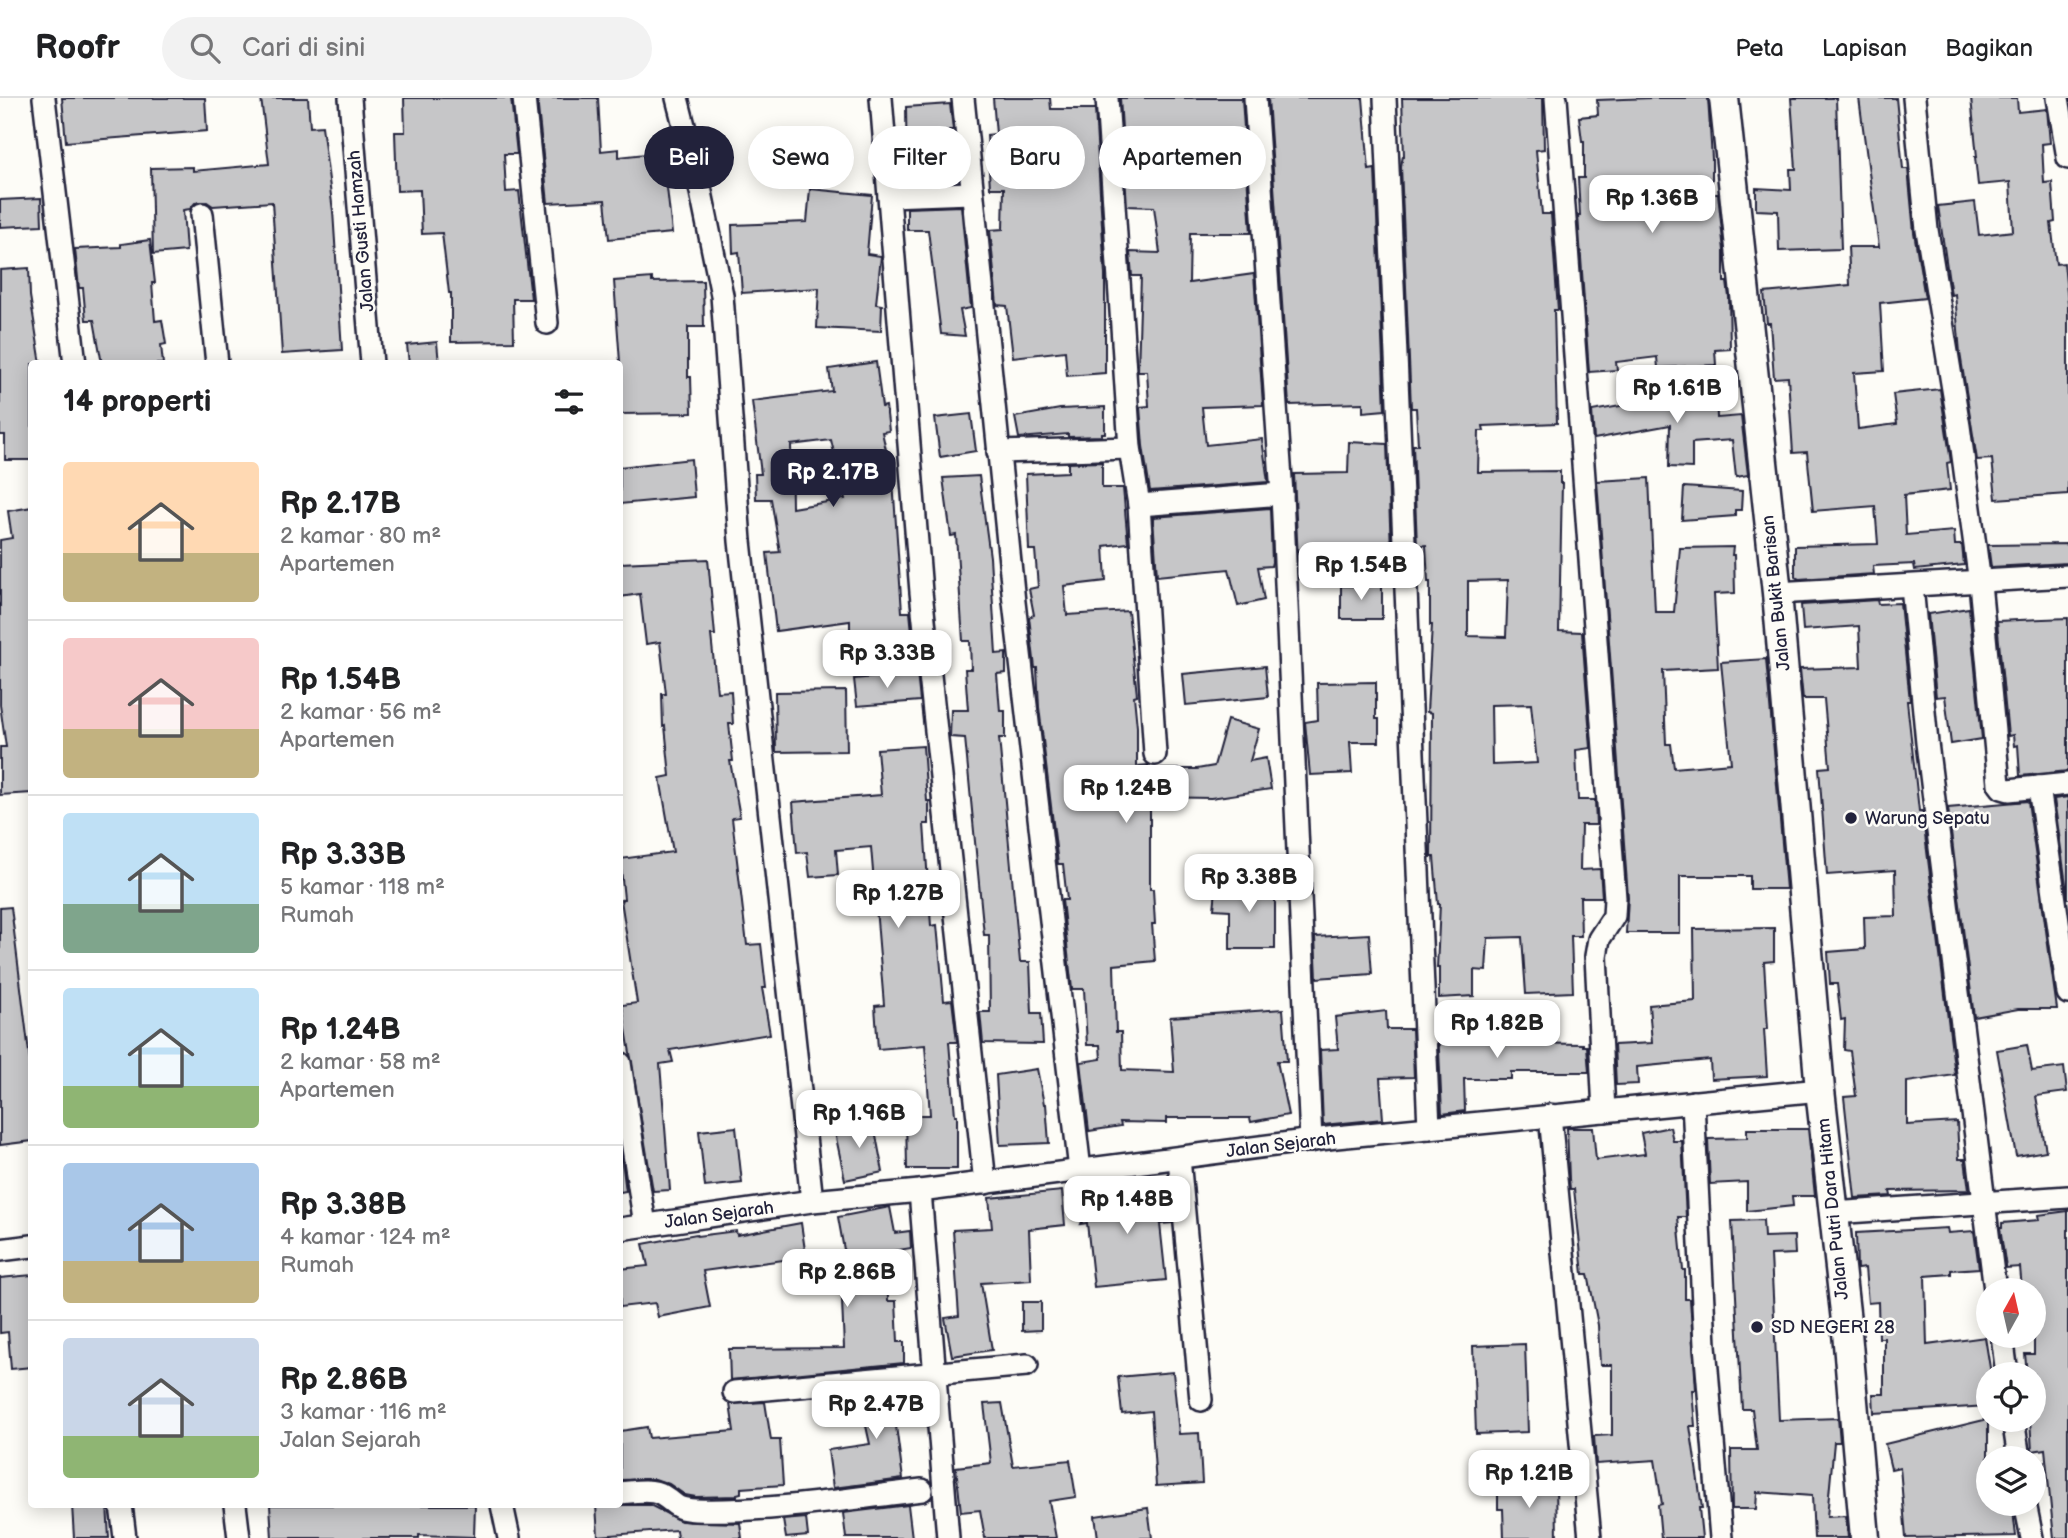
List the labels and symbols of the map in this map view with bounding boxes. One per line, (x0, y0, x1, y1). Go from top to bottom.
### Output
street label: Jalan Gusti Hamzah (343, 149, 379, 313)
pin: Rp 1.36B (1580, 176, 1724, 235)
pin: Rp 1.61B (1605, 366, 1749, 425)
pin: Rp 2.17B (761, 450, 905, 509)
street label: Jalan Bukit Barisan (1757, 514, 1795, 672)
pin: Rp 1.54B (1289, 542, 1433, 602)
pin: Rp 3.33B (815, 630, 959, 690)
pin: Rp 1.24B (1054, 766, 1198, 825)
place label: Warung Sepatu (1865, 808, 1990, 829)
marker: Warung Sepatu (1843, 810, 1859, 826)
pin: Rp 3.38B (1177, 854, 1321, 914)
pin: Rp 1.27B (826, 870, 970, 930)
pin: Rp 1.82B (1425, 1000, 1569, 1060)
pin: Rp 1.96B (787, 1090, 931, 1150)
street label: Jalan Putri Dara Hitam (1813, 1117, 1853, 1301)
street label: Jalan Sejarah (1225, 1128, 1337, 1162)
pin: Rp 1.48B (1055, 1176, 1199, 1236)
street label: Jalan Sejarah (663, 1197, 775, 1233)
pin: Rp 2.86B (775, 1250, 919, 1309)
north arrow (1976, 1278, 2046, 1348)
place label: SD NEGERI 28 (1771, 1317, 1895, 1338)
marker: SD NEGERI 28 (1749, 1319, 1765, 1335)
pin: Rp 2.47B (804, 1382, 948, 1441)
pin: Rp 1.21B (1457, 1450, 1601, 1510)

